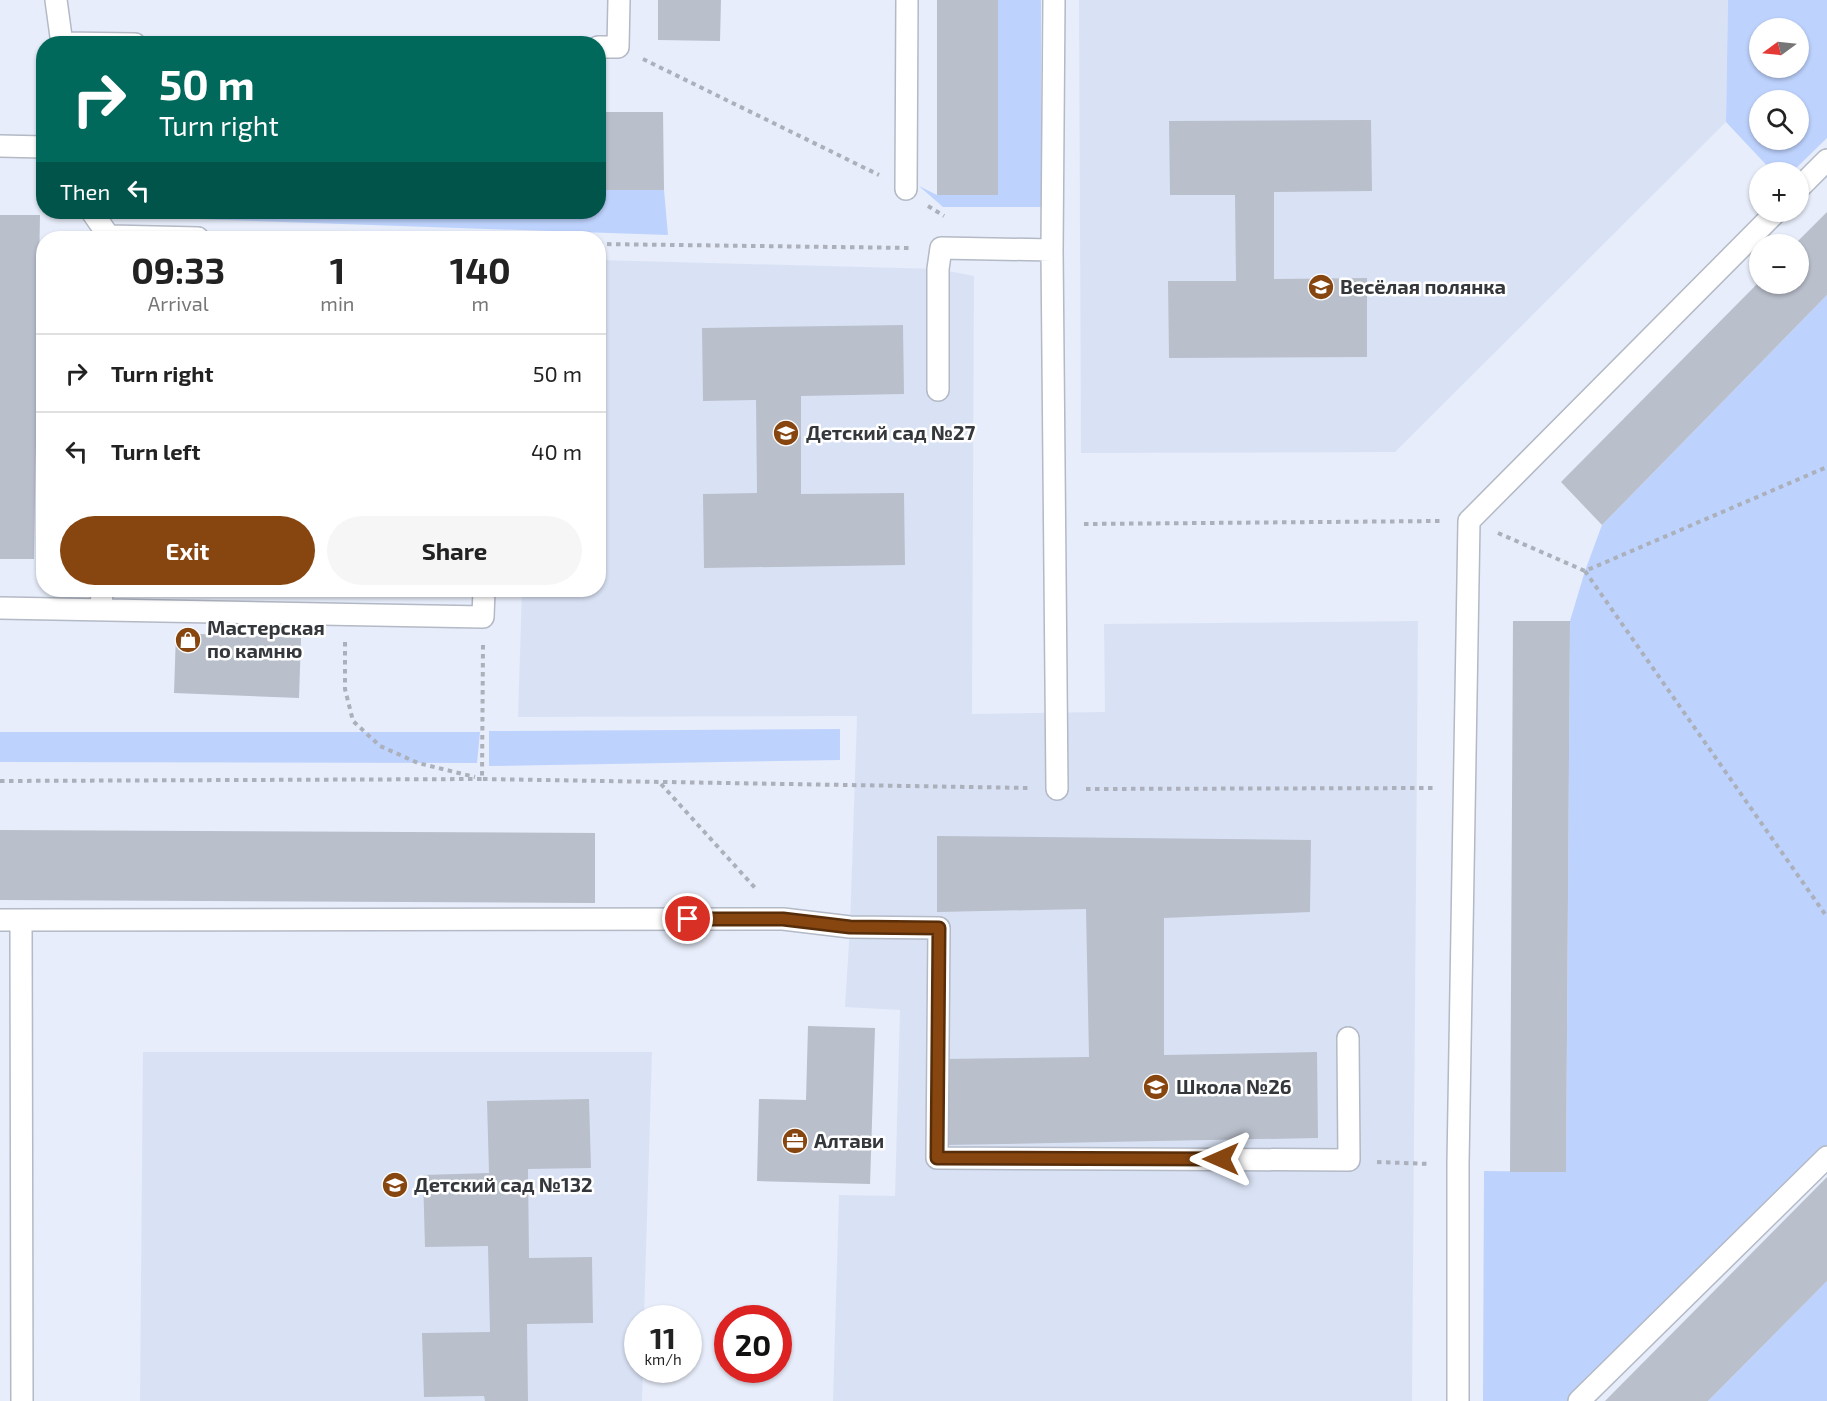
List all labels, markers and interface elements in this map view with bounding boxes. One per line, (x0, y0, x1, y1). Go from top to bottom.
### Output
north arrow (1749, 18, 1809, 78)
map controls (1749, 18, 1809, 294)
text: 50 m (159, 58, 255, 108)
icon: right (60, 60, 138, 138)
button: search (1749, 90, 1809, 150)
text: Turn right (159, 109, 279, 141)
button: + (1749, 162, 1809, 222)
icon: left (122, 174, 155, 207)
text: Then (60, 178, 110, 204)
button: − (1749, 234, 1809, 294)
text: 09:33 (131, 248, 225, 291)
text: 1 (330, 248, 345, 291)
text: 140 (450, 248, 511, 291)
school or university icon: Весёлая полянка (1306, 272, 1336, 302)
place label: Весёлая полянка (1340, 274, 1506, 298)
text: Arrival (148, 291, 209, 315)
text: min (320, 291, 354, 315)
text: m (471, 291, 489, 315)
icon: right (60, 357, 93, 390)
text: Turn right (111, 360, 213, 386)
text: 50 m (533, 360, 582, 386)
school or university icon: Детский сад №27 (771, 418, 801, 448)
place label: Детский сад №27 (806, 420, 976, 444)
icon: left (60, 435, 93, 468)
text: Turn left (111, 438, 200, 464)
text: 40 m (531, 438, 582, 464)
button: Exit (60, 516, 315, 585)
button: Share (327, 516, 582, 585)
place label: Мастерская по камню (207, 615, 325, 662)
shop icon: Мастерская по камню (173, 625, 203, 655)
pin (662, 893, 713, 944)
icon: arrive (671, 902, 704, 935)
school or university icon: Школа №26 (1141, 1072, 1171, 1102)
place label: Школа №26 (1176, 1074, 1292, 1098)
office icon: Алтави (780, 1126, 810, 1156)
position arrow (1189, 1127, 1253, 1191)
place label: Алтави (814, 1128, 884, 1152)
school or university icon: Детский сад №132 (380, 1170, 410, 1200)
place label: Детский сад №132 (414, 1172, 593, 1196)
speed limit sign: 20 (714, 1305, 792, 1383)
text: 11 (650, 1319, 676, 1355)
text: km/h (644, 1350, 682, 1368)

